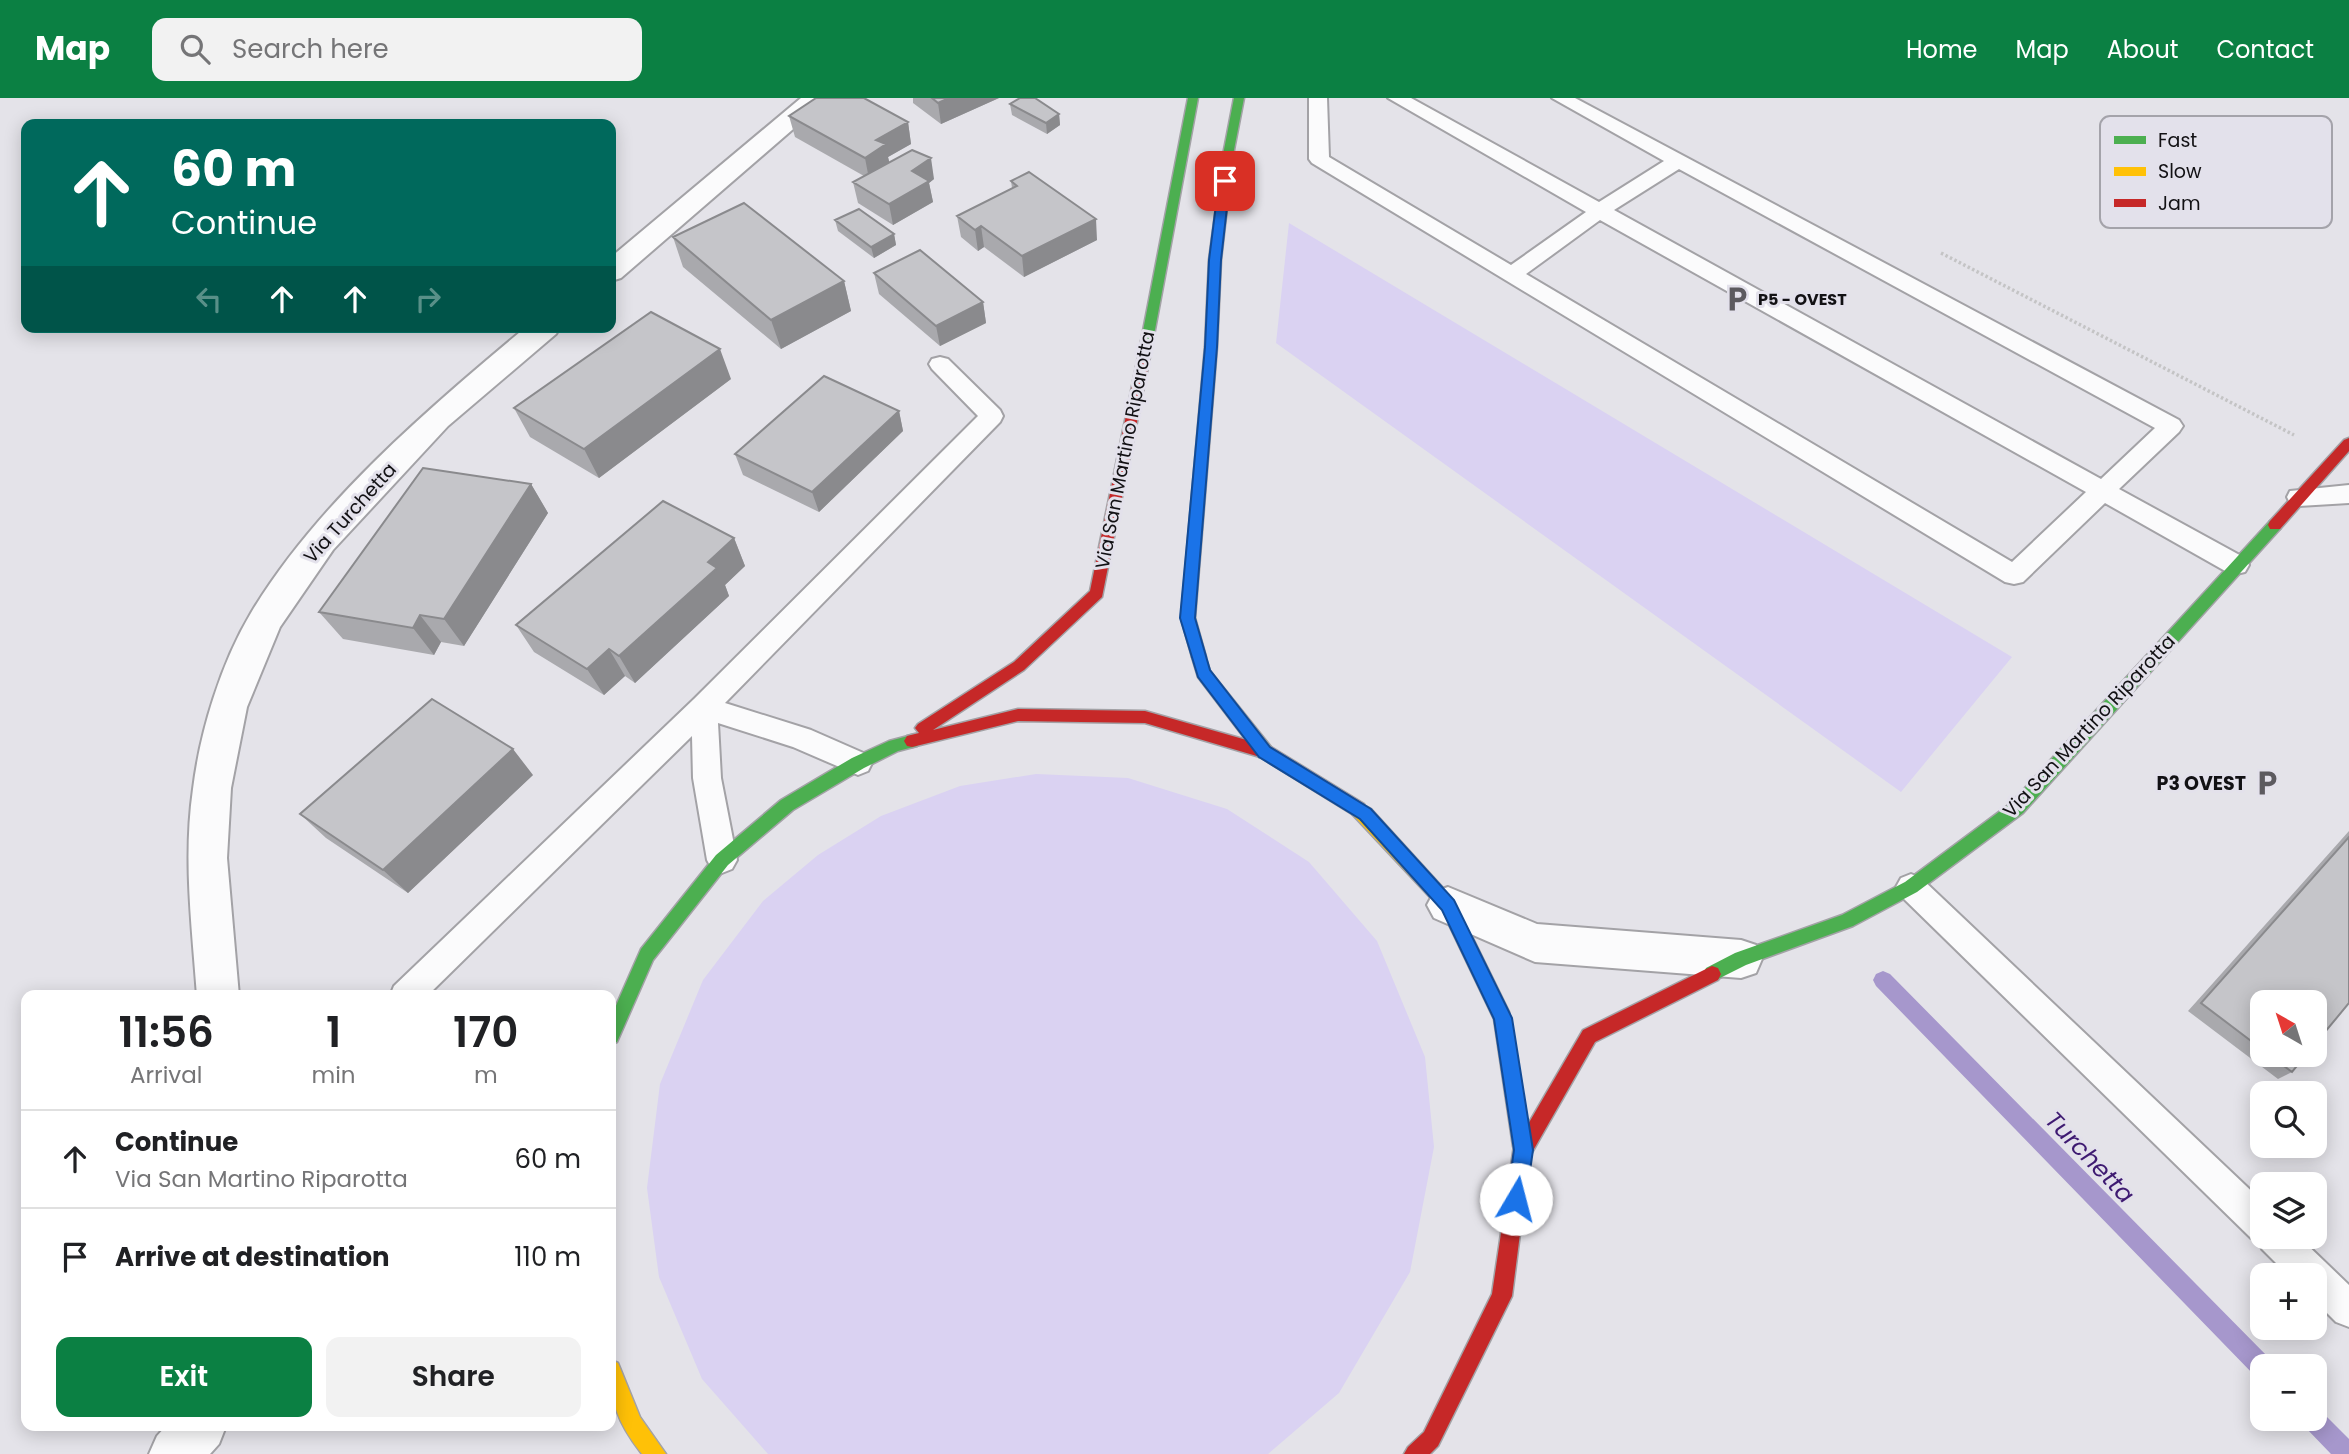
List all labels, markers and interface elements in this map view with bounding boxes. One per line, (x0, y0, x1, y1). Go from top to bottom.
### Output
search box (152, 18, 642, 81)
text: Map (35, 25, 110, 72)
icon: search (176, 30, 214, 68)
text: Search here (232, 31, 389, 67)
text: Home (1906, 33, 1978, 66)
text: Map (2016, 33, 2069, 66)
text: About (2107, 33, 2178, 66)
text: Contact (2216, 33, 2314, 66)
legend (2100, 116, 2332, 228)
text: Fast (2158, 127, 2197, 154)
text: 60 m (171, 135, 296, 203)
icon: ahead (56, 147, 147, 238)
pin (1195, 151, 1255, 211)
text: Slow (2158, 158, 2202, 185)
icon: arrive (1206, 162, 1244, 200)
text: Jam (2158, 190, 2200, 217)
text: Continue (171, 200, 317, 245)
icon: left (190, 280, 228, 318)
icon: ahead (263, 280, 301, 318)
icon: ahead (336, 280, 374, 318)
icon: right (409, 280, 447, 318)
parking icon: P5 - OVEST (1722, 284, 1752, 314)
place label: P5 - OVEST (1758, 288, 1847, 311)
street label: Via San Martino Riparotta (1089, 329, 1161, 571)
street label: Via Turchetta (297, 457, 403, 569)
street label: Via San Martino Riparotta (1997, 628, 2181, 824)
parking icon: P3 OVEST (2252, 768, 2282, 798)
place label: P3 OVEST (2157, 770, 2246, 797)
north arrow (2250, 990, 2328, 1068)
map controls (2250, 990, 2327, 1431)
text: 11:56 (119, 1003, 214, 1062)
text: 1 (326, 1003, 341, 1062)
text: 170 (453, 1003, 518, 1062)
text: Arrival (130, 1059, 202, 1091)
text: min (311, 1059, 356, 1091)
text: m (474, 1059, 498, 1091)
button: search (2250, 1081, 2327, 1158)
water label: Turchetta (2038, 1104, 2142, 1210)
text: Continue (115, 1124, 238, 1160)
icon: ahead (56, 1140, 94, 1178)
text: 60 m (514, 1141, 581, 1177)
position arrow (1479, 1162, 1553, 1236)
text: Via San Martino Riparotta (115, 1163, 408, 1195)
button: layers (2250, 1172, 2327, 1249)
icon: arrive (56, 1238, 94, 1276)
text: Arrive at destination (115, 1239, 390, 1275)
text: 110 m (514, 1239, 581, 1275)
button: + (2250, 1263, 2327, 1340)
button: Exit (56, 1337, 312, 1417)
button: Share (326, 1337, 581, 1417)
button: − (2250, 1354, 2327, 1431)

